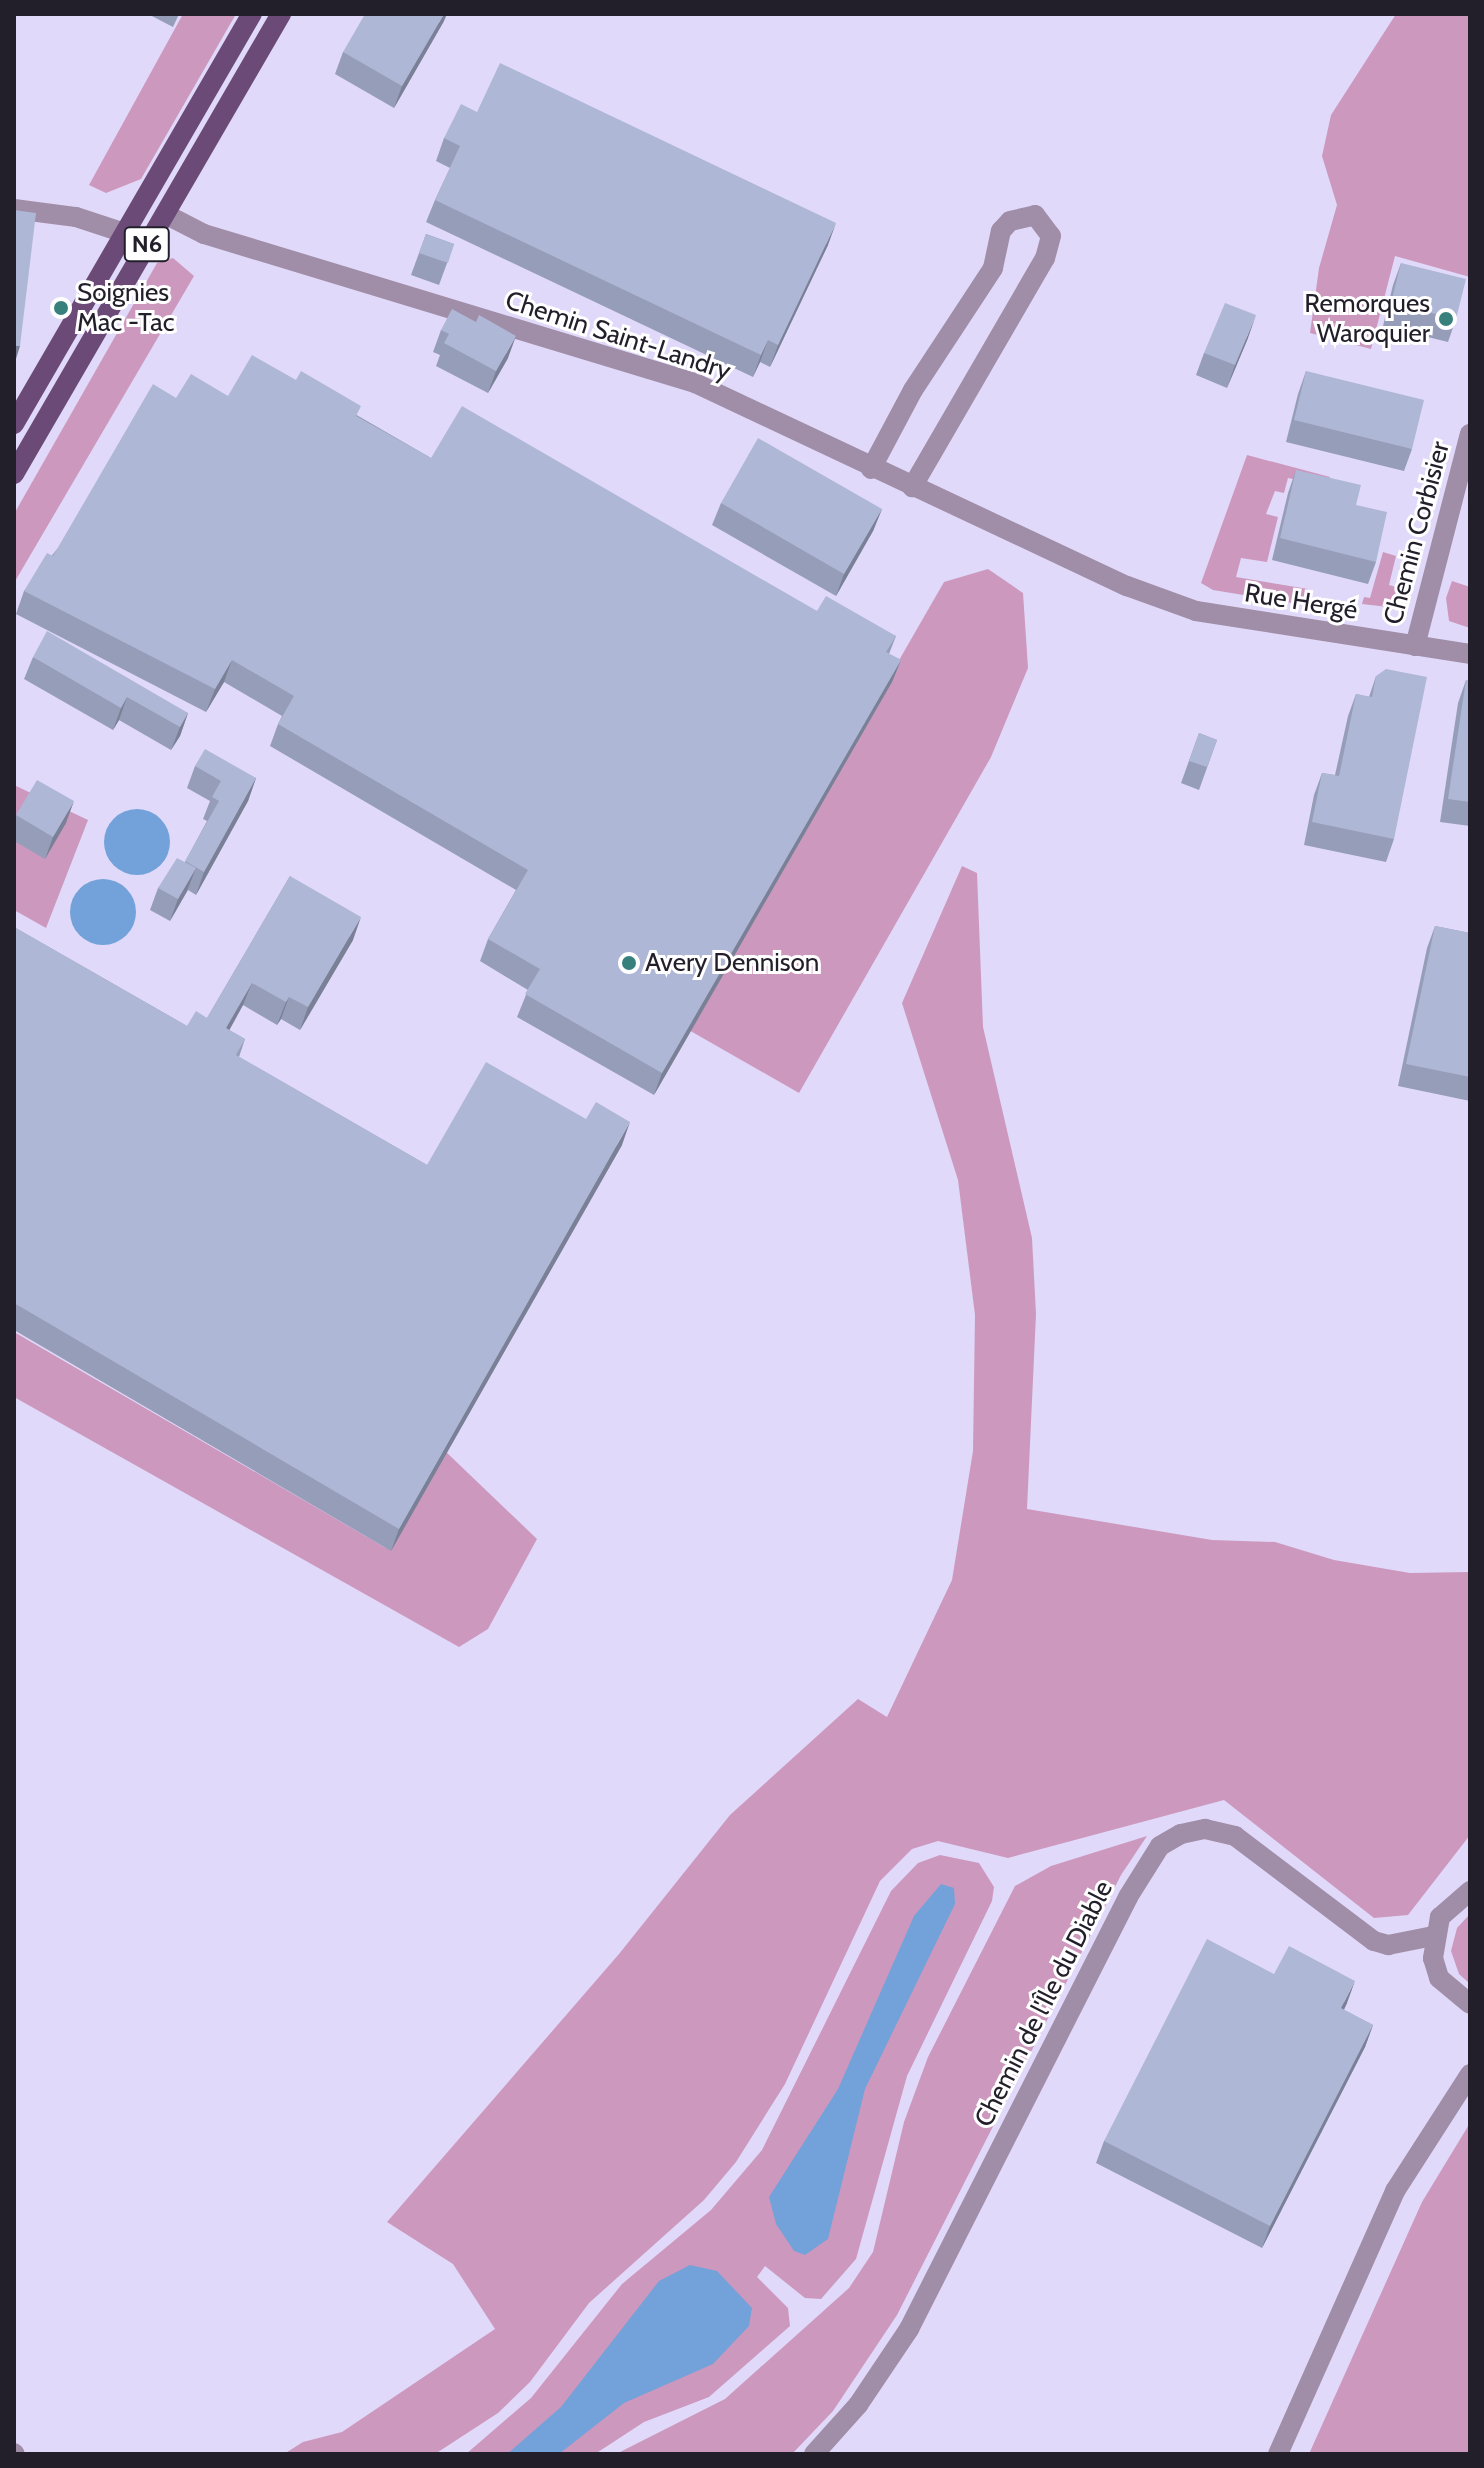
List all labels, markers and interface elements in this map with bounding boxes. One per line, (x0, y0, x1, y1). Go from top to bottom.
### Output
road number: N6 (123, 224, 171, 264)
place label: Soignies Mac -Tac (77, 277, 175, 338)
street label: Chemin Saint-Landry (501, 285, 735, 387)
place label: Remorques Waroquier (1304, 288, 1430, 350)
marker: Soignies Mac -Tac (52, 299, 70, 317)
marker: Remorques Waroquier (1437, 310, 1455, 328)
street label: Chemin Corbisier (1378, 438, 1456, 628)
street label: Rue Hergé (1242, 578, 1360, 626)
place label: Avery Dennison (645, 947, 819, 979)
marker: Avery Dennison (620, 954, 638, 972)
street label: Chemin de l'Île du Diable (968, 1876, 1120, 2132)

